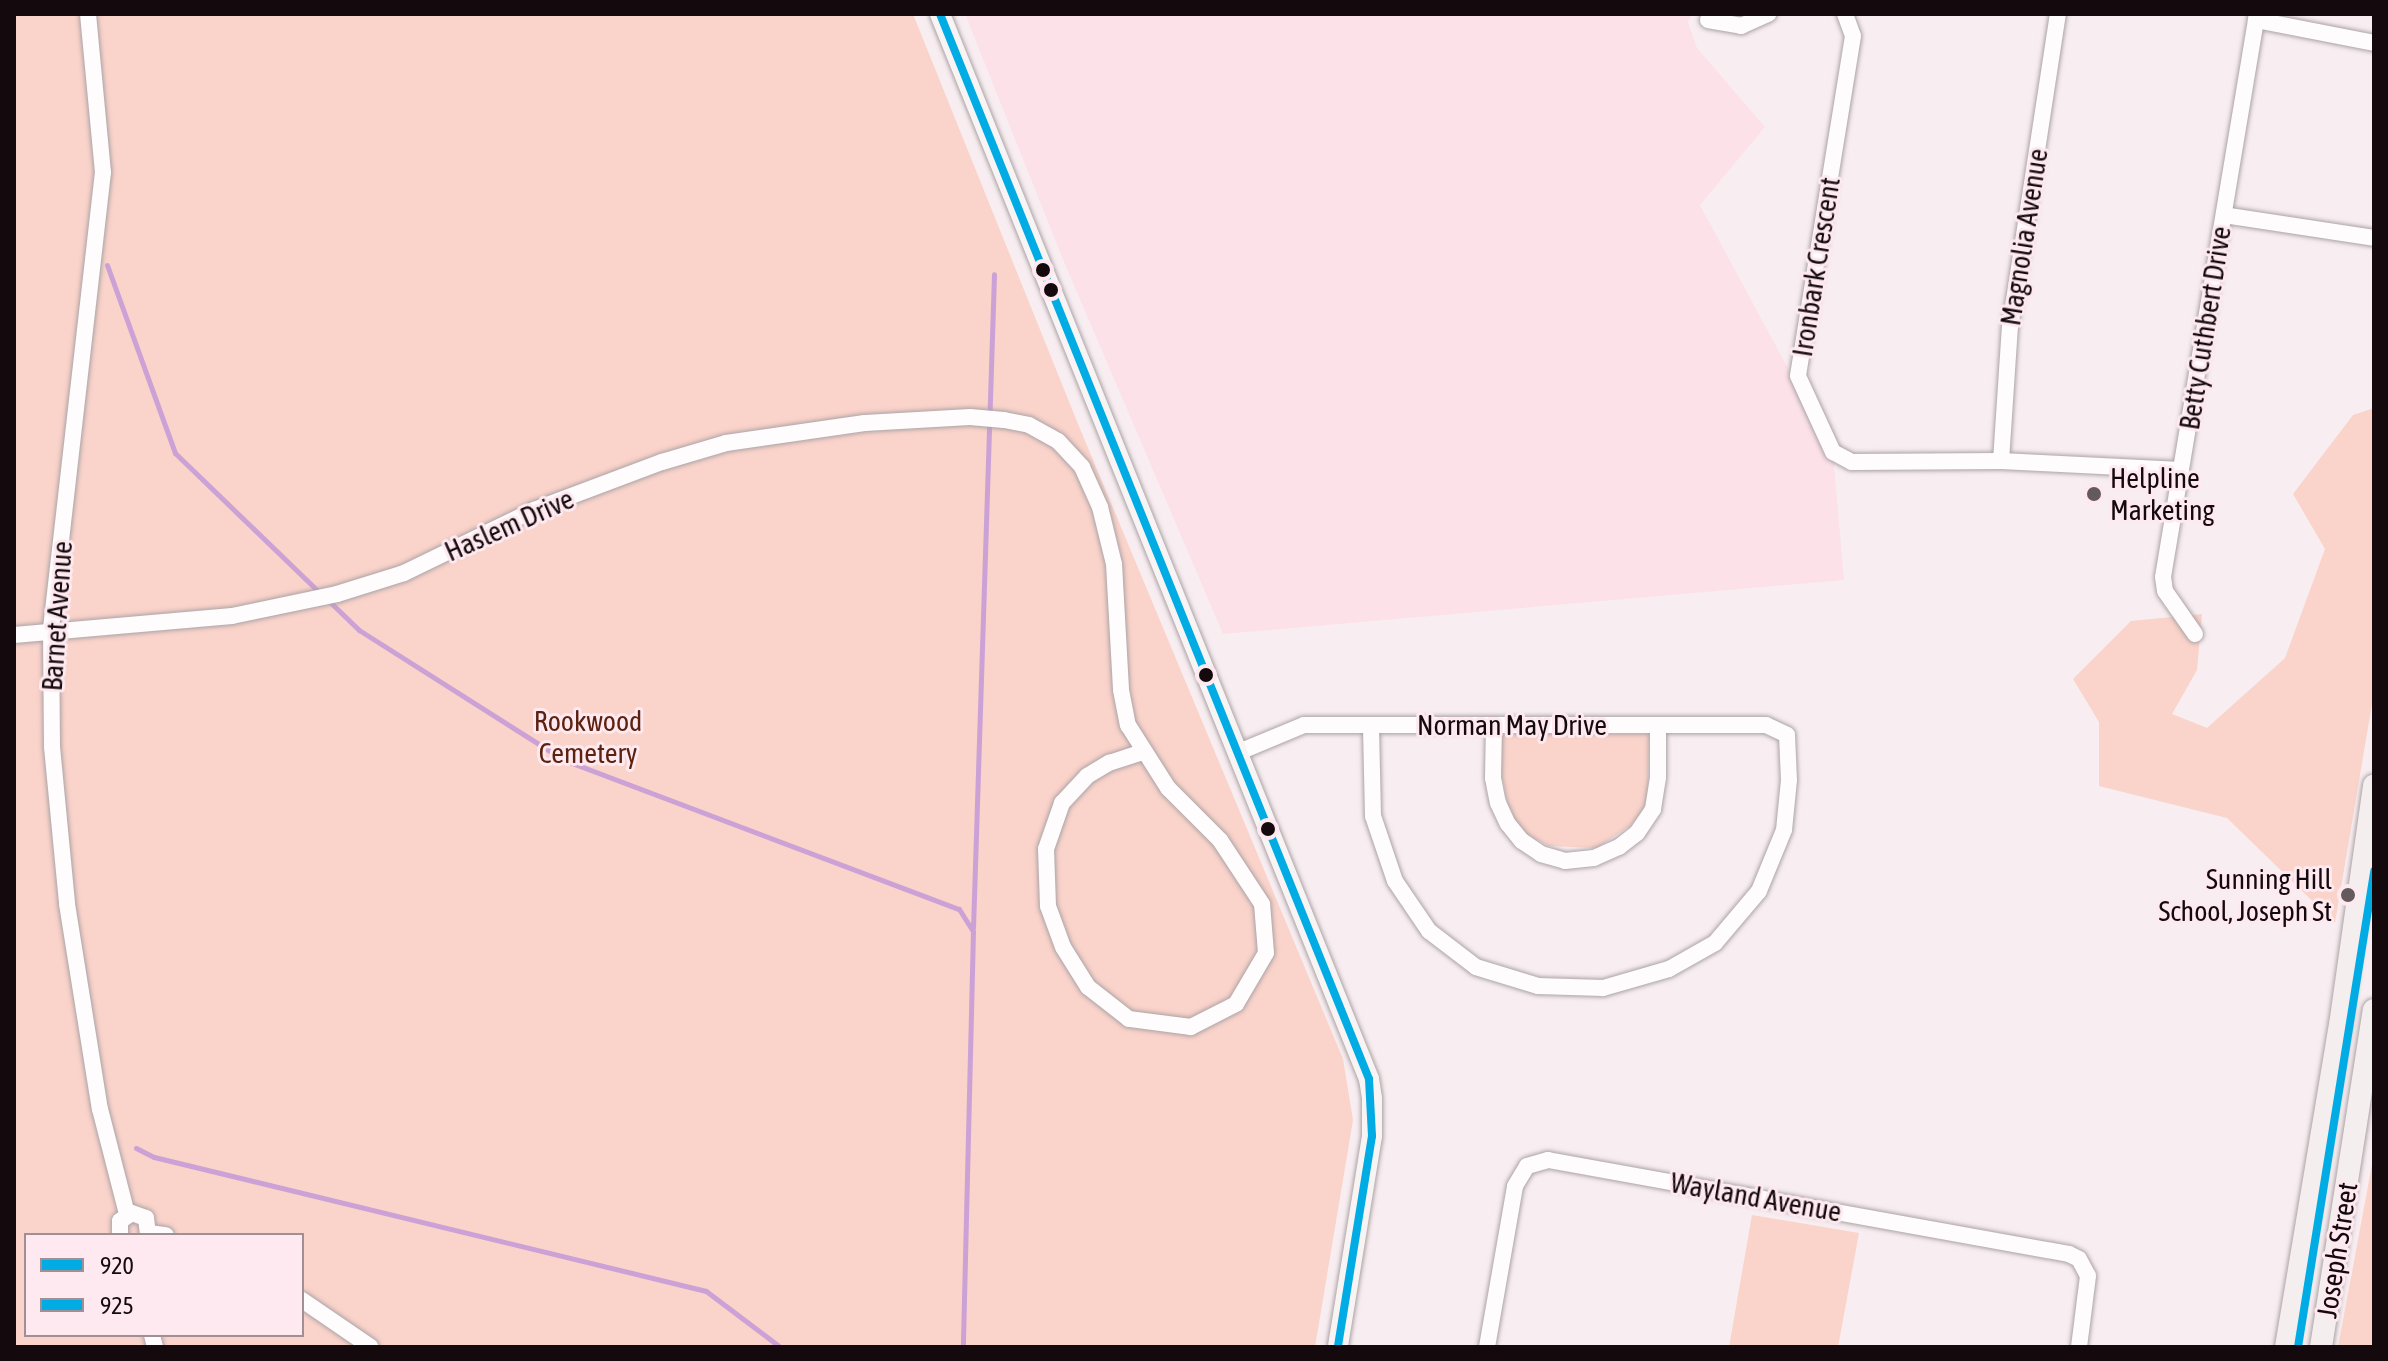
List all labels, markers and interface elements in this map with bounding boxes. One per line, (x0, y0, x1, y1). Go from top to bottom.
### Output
street label: Magnolia Avenue (1993, 146, 2055, 328)
street label: Ironbark Crescent (1785, 175, 1847, 359)
street label: Betty Cuthbert Drive (2172, 224, 2238, 432)
unlabelled marker (1035, 262, 1051, 278)
unlabelled marker (1043, 282, 1059, 298)
place label: Helpline Marketing (2110, 461, 2215, 527)
street label: Haslem Drive (439, 482, 579, 568)
marker: Helpline Marketing (2085, 485, 2103, 503)
street label: Barnet Avenue (35, 540, 79, 692)
unlabelled marker (1198, 667, 1214, 683)
park label: Rookwood Cemetery (534, 704, 642, 770)
street label: Norman May Drive (1417, 708, 1607, 742)
unlabelled marker (1260, 821, 1276, 837)
place label: Sunning Hill School, Joseph St (2159, 862, 2332, 928)
marker: Sunning Hill School, Joseph St (2339, 886, 2357, 904)
street label: Wayland Avenue (1668, 1165, 1844, 1229)
street label: Joseph Street (2310, 1180, 2364, 1320)
legend (24, 1233, 304, 1337)
text: 920 (100, 1252, 134, 1279)
text: 925 (100, 1292, 134, 1319)

